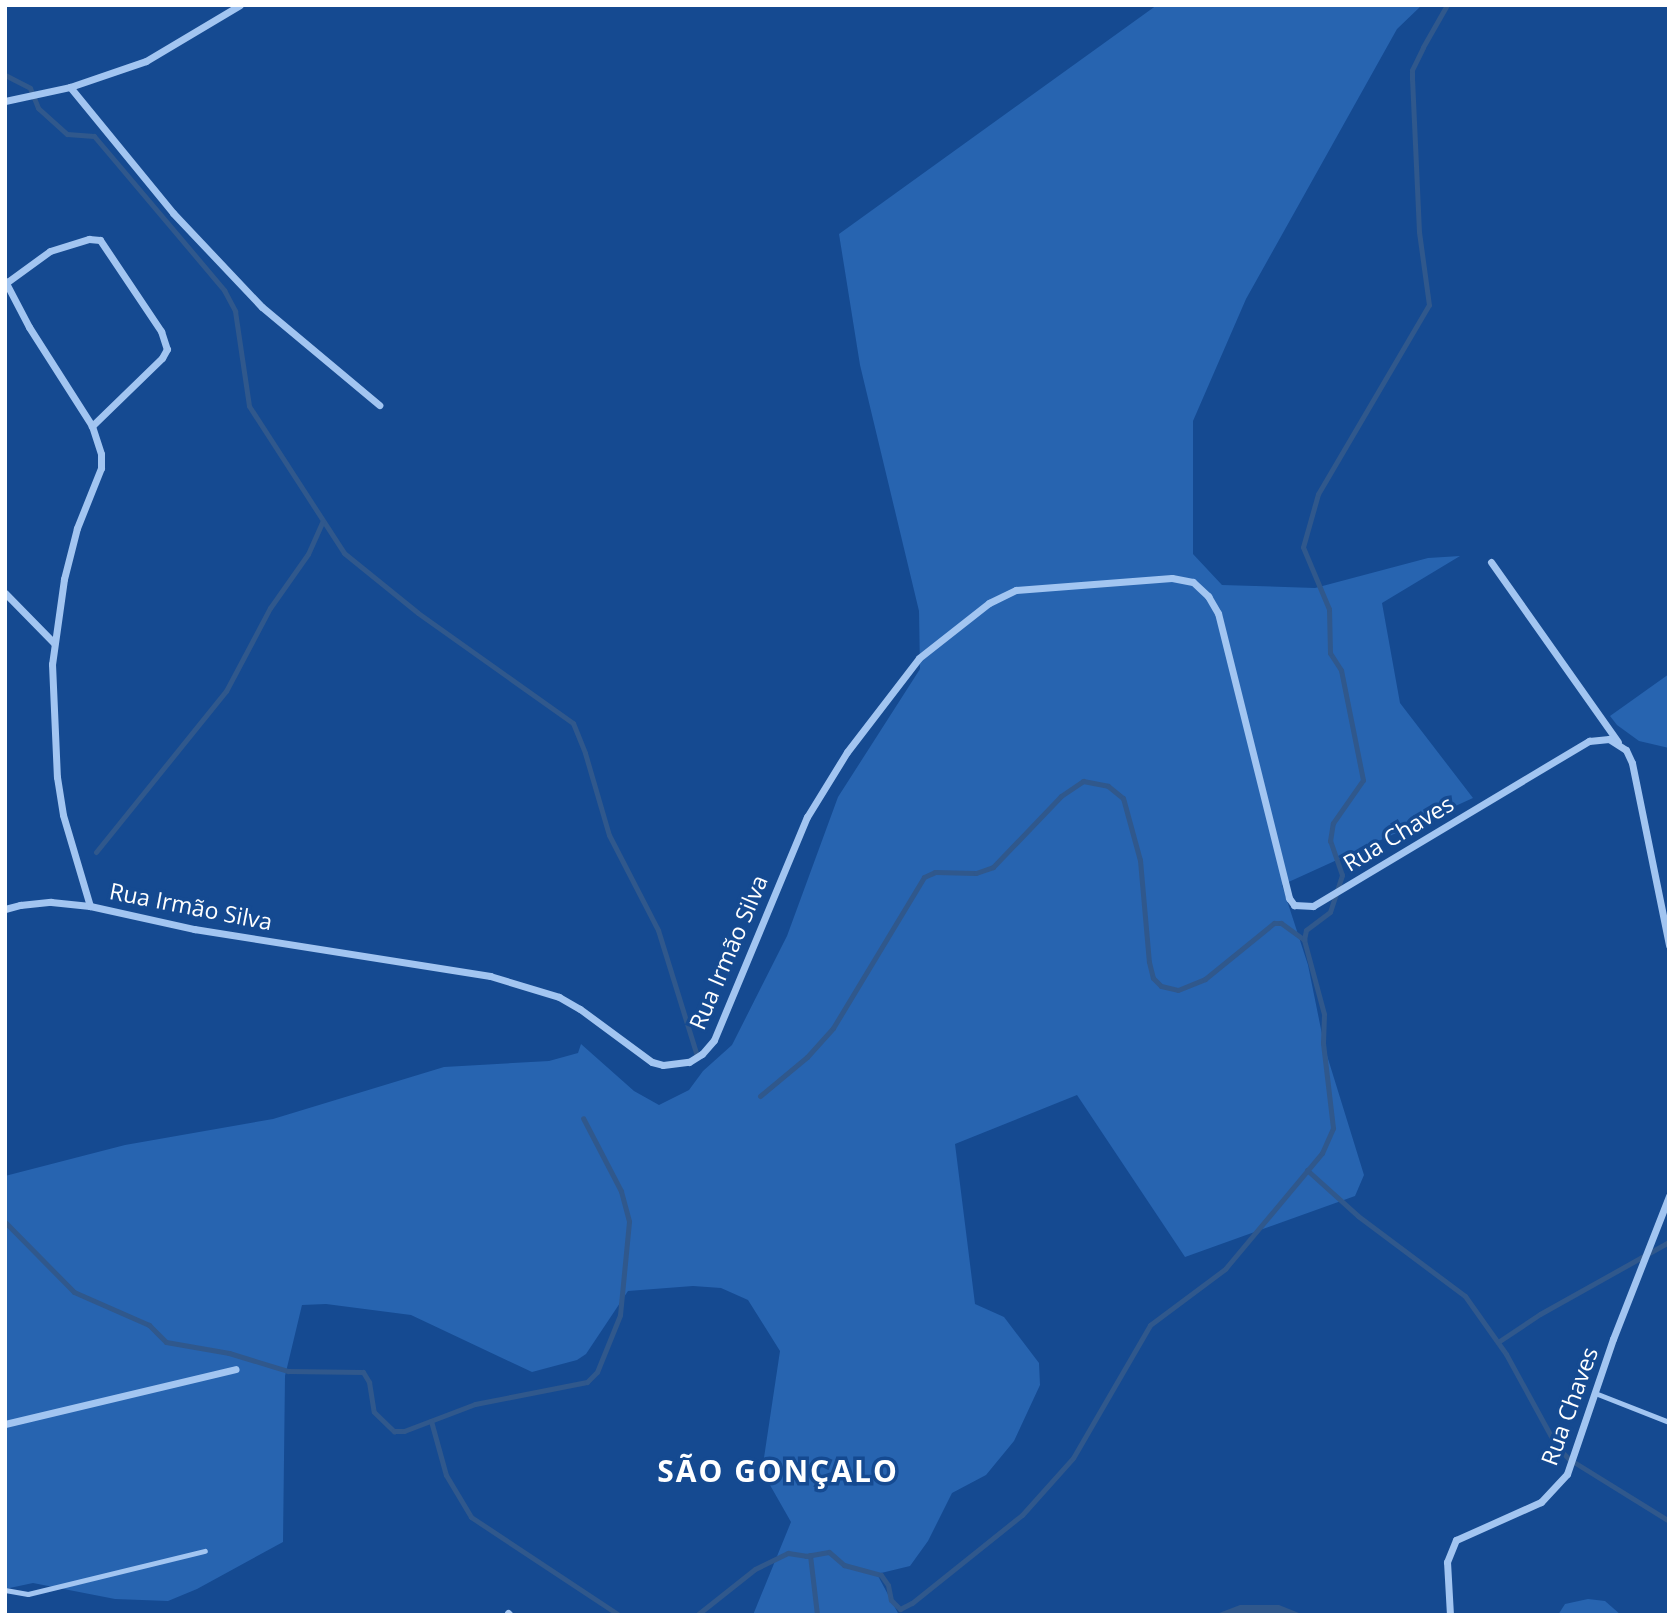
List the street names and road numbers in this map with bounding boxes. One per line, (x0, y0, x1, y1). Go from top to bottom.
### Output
street label: Rua Chaves (1338, 789, 1458, 877)
street label: Rua Irmão Silva (683, 871, 773, 1033)
street label: Rua Irmão Silva (107, 877, 275, 935)
street label: Rua Chaves (1535, 1343, 1603, 1469)

